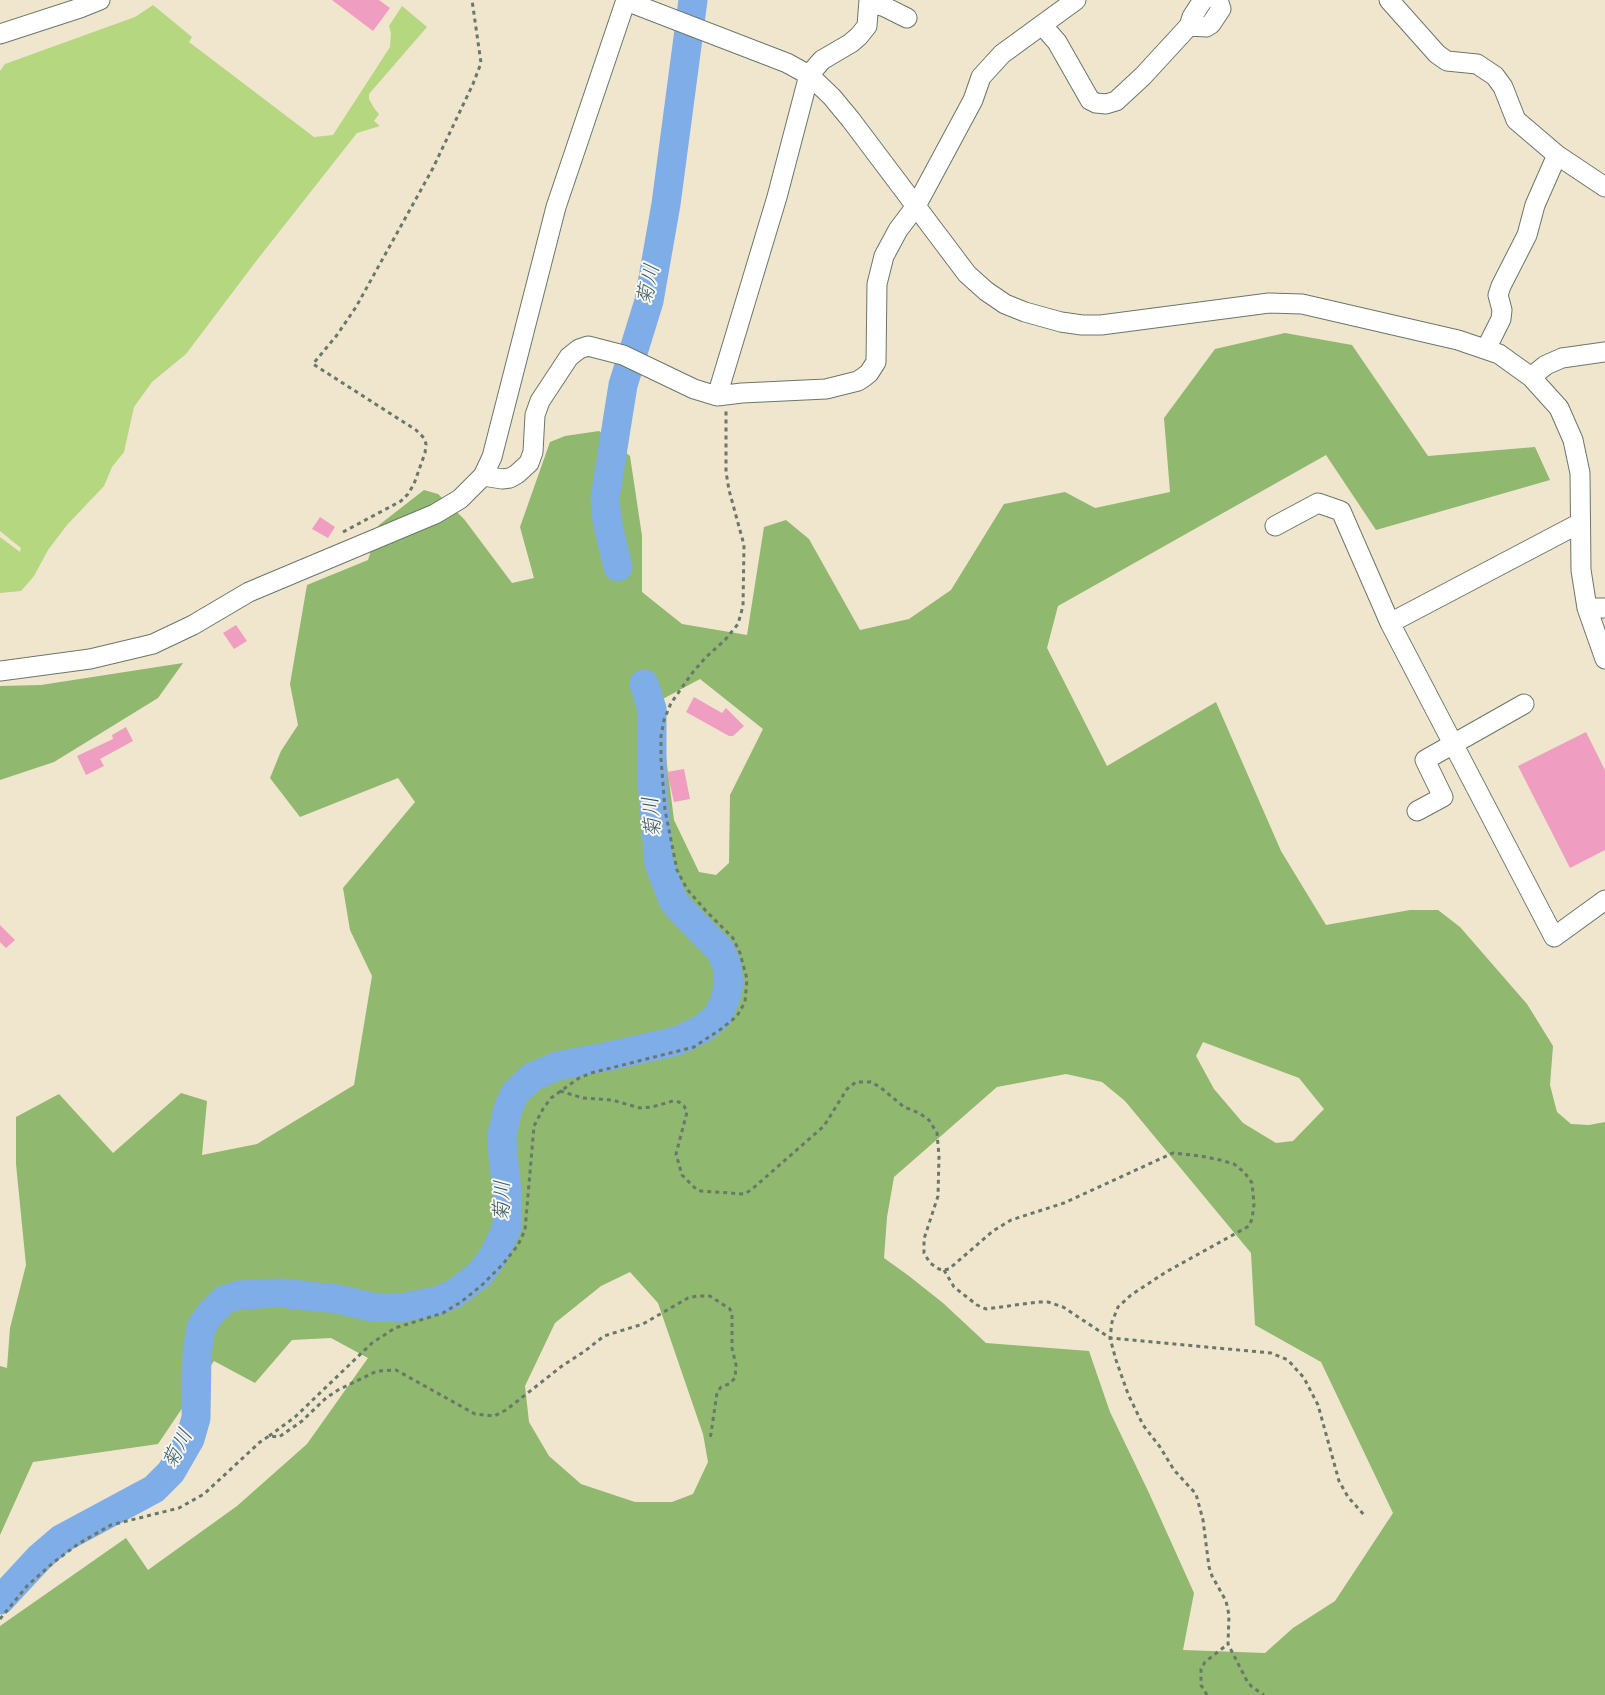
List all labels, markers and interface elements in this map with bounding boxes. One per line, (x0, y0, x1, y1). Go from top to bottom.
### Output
water label: 菊川 (634, 262, 668, 308)
water label: 菊川 (641, 795, 669, 839)
water label: 菊川 (492, 1180, 518, 1222)
water label: 菊川 (159, 1426, 201, 1474)

